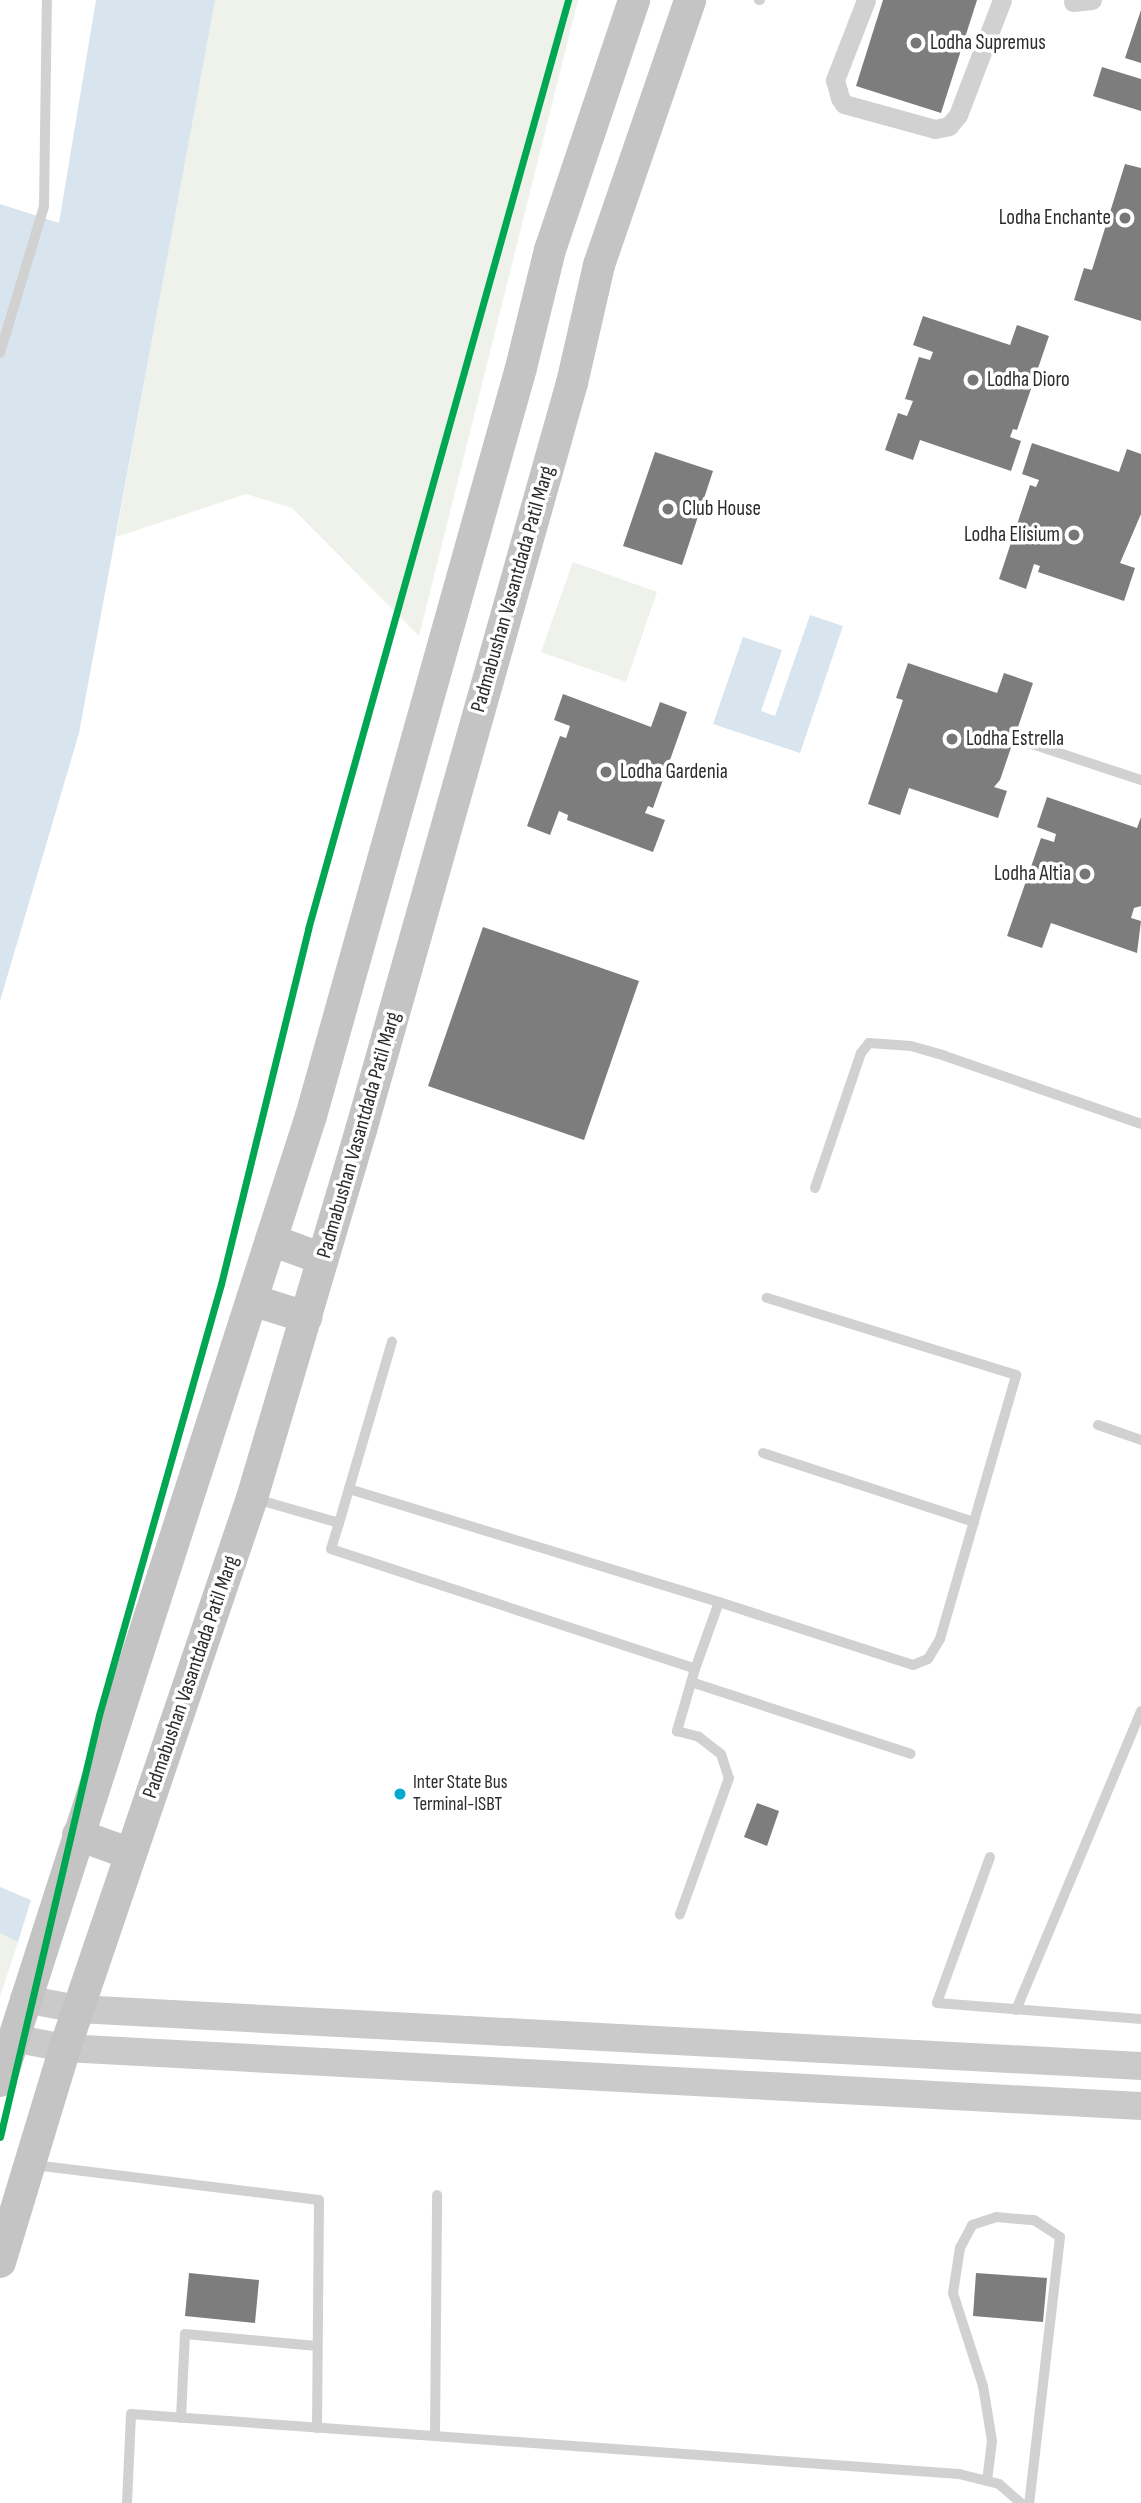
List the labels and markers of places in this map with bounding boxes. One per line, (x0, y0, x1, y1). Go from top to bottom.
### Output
place label: Lodha Supremus (930, 30, 1046, 56)
marker: Lodha Supremus (908, 35, 924, 51)
place label: Lodha Enchante (999, 205, 1111, 231)
marker: Lodha Enchante (1117, 210, 1133, 226)
place label: Lodha Dioro (987, 367, 1070, 393)
marker: Lodha Dioro (965, 372, 981, 388)
place label: Club House (682, 496, 761, 522)
marker: Club House (660, 501, 676, 517)
place label: Lodha Elisium (964, 522, 1060, 548)
marker: Lodha Elisium (1066, 527, 1082, 543)
place label: Lodha Estrella (966, 726, 1064, 752)
marker: Lodha Estrella (944, 731, 960, 747)
place label: Lodha Gardenia (620, 759, 728, 785)
marker: Lodha Gardenia (598, 764, 614, 780)
place label: Lodha Altia (994, 861, 1071, 887)
marker: Lodha Altia (1077, 866, 1093, 882)
place label: Inter State Bus Terminal-ISBT (413, 1772, 508, 1816)
marker: Inter State Bus Terminal-ISBT (393, 1787, 407, 1801)

